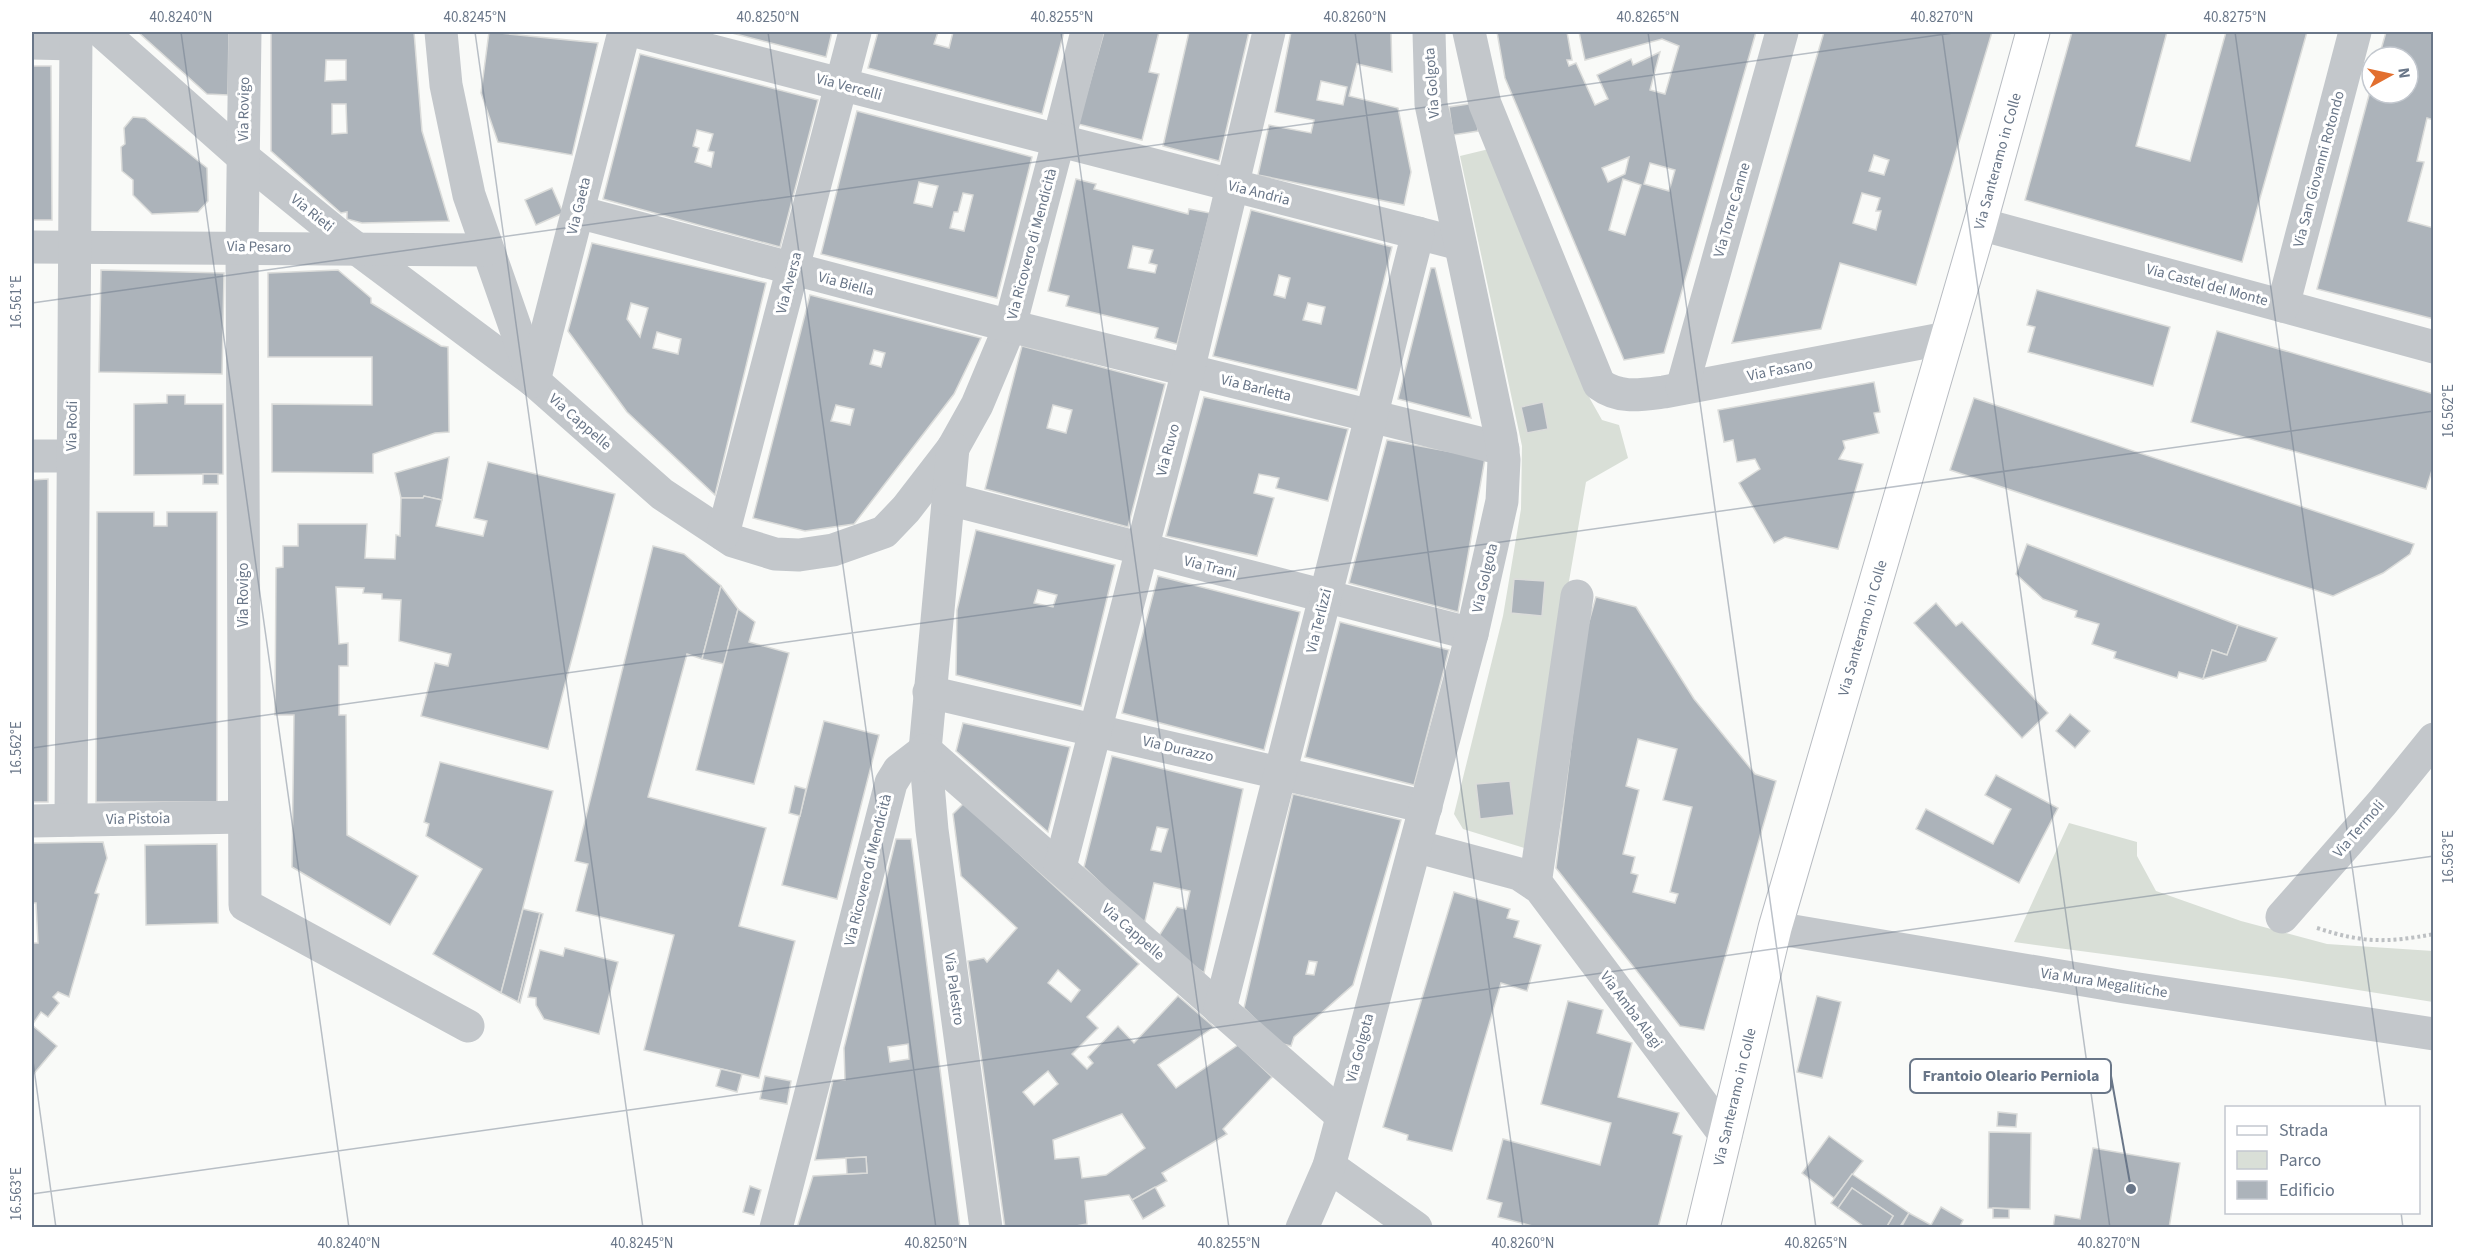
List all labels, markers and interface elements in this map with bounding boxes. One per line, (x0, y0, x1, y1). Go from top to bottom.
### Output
text: 40.8240°N (149, 7, 213, 28)
text: 40.8245°N (443, 7, 507, 28)
text: 40.8250°N (736, 7, 800, 28)
text: 40.8255°N (1030, 7, 1094, 28)
text: 40.8260°N (1323, 7, 1387, 28)
text: 40.8265°N (1616, 7, 1680, 28)
text: 40.8270°N (1910, 7, 1974, 28)
text: 40.8275°N (2203, 7, 2267, 28)
north arrow (2360, 45, 2420, 105)
street label: Via Golgota (1419, 47, 1445, 119)
text: N (2392, 66, 2415, 80)
street label: Via Vercelli (814, 68, 884, 106)
street label: Via Rovigo (233, 77, 255, 141)
street label: Via San Giovanni Rotondo (2288, 89, 2350, 249)
street label: Via Santeramo in Colle (1968, 90, 2026, 232)
street label: Via Torre Canne (1708, 160, 1756, 260)
street label: Via Ricovero di Mendicità (1002, 166, 1062, 322)
street label: Via Gaeta (562, 175, 596, 237)
street label: Via Andria (1226, 175, 1292, 211)
street label: Via Rieti (286, 189, 338, 237)
street label: Via Pesaro (227, 236, 291, 258)
street label: Via Aversa (771, 250, 807, 316)
street label: Via Castel del Monte (2144, 259, 2270, 311)
street label: Via Biella (816, 266, 876, 302)
text: 16.561°E (6, 275, 27, 329)
street label: Via Fasano (1745, 353, 1815, 387)
street label: Via Barletta (1219, 369, 1293, 407)
text: 16.562°E (2438, 384, 2459, 438)
street label: Via Cappelle (544, 389, 616, 455)
street label: Via Rodi (61, 401, 83, 451)
street label: Via Ruvo (1151, 421, 1185, 479)
street label: Via Golgota (1467, 541, 1503, 615)
street label: Via Trani (1181, 550, 1239, 584)
street label: Via Santeramo in Colle (1833, 557, 1892, 699)
street label: Via Rovigo (233, 563, 254, 627)
street label: Via Terlizzi (1301, 587, 1337, 655)
text: 16.562°E (6, 721, 27, 775)
street label: Via Durazzo (1140, 731, 1216, 767)
street label: Via Ricovero di Mendicità (839, 792, 897, 948)
street label: Via Termoli (2328, 796, 2390, 862)
street label: Via Pistoia (106, 808, 170, 830)
text: 16.563°E (2438, 830, 2459, 884)
street label: Via Cappelle (1097, 899, 1169, 965)
street label: Via Palestro (939, 951, 969, 1027)
street label: Via Mura Megalitiche (2039, 963, 2169, 1003)
street label: Via Amba Alagi (1595, 967, 1667, 1053)
street label: Via Golgota (1341, 1011, 1379, 1085)
street label: Via Santeramo in Colle (1708, 1026, 1761, 1168)
callout: Frantoio Oleario Perniola (1910, 1059, 2111, 1093)
text: Frantoio Oleario Perniola (1922, 1065, 2100, 1087)
legend (2225, 1106, 2420, 1214)
text: Strada (2279, 1118, 2328, 1143)
text: Parco (2279, 1148, 2321, 1173)
text: 16.563°E (6, 1167, 27, 1221)
text: Edificio (2279, 1178, 2335, 1203)
text: 40.8240°N (317, 1233, 381, 1254)
text: 40.8245°N (610, 1233, 674, 1254)
text: 40.8250°N (904, 1233, 968, 1254)
text: 40.8255°N (1197, 1233, 1261, 1254)
text: 40.8260°N (1491, 1233, 1555, 1254)
text: 40.8265°N (1784, 1233, 1848, 1254)
text: 40.8270°N (2077, 1233, 2141, 1254)

